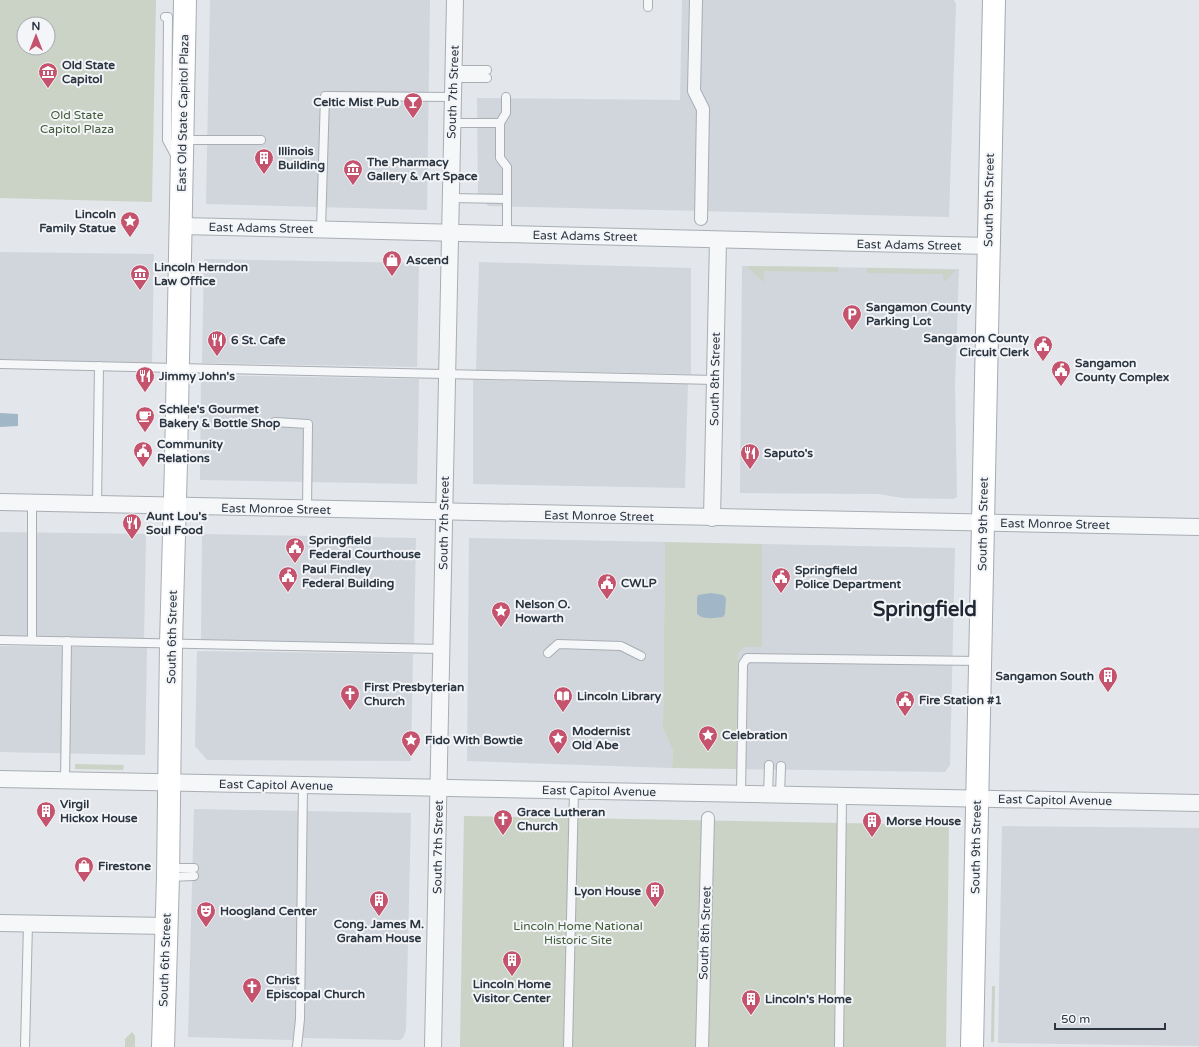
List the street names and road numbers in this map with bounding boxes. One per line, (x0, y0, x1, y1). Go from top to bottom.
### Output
street label: East Old State Capitol Plaza (175, 34, 191, 192)
street label: South 7th Street (444, 44, 462, 139)
street label: South 9th Street (981, 153, 997, 247)
street label: East Adams Street (208, 220, 314, 236)
street label: East Adams Street (532, 228, 638, 244)
street label: East Adams Street (856, 237, 962, 253)
street label: South 8th Street (707, 332, 723, 426)
street label: South 7th Street (436, 476, 452, 570)
street label: South 9th Street (975, 477, 991, 571)
street label: East Monroe Street (221, 501, 331, 517)
street label: East Monroe Street (544, 508, 654, 524)
street label: East Monroe Street (1000, 516, 1110, 532)
street label: South 6th Street (164, 590, 180, 684)
street label: East Capitol Avenue (219, 777, 333, 793)
street label: East Capitol Avenue (542, 783, 656, 799)
street label: East Capitol Avenue (998, 792, 1112, 808)
street label: South 7th Street (430, 800, 446, 894)
street label: South 9th Street (968, 800, 984, 894)
street label: South 8th Street (696, 885, 714, 980)
street label: South 6th Street (156, 912, 174, 1007)

